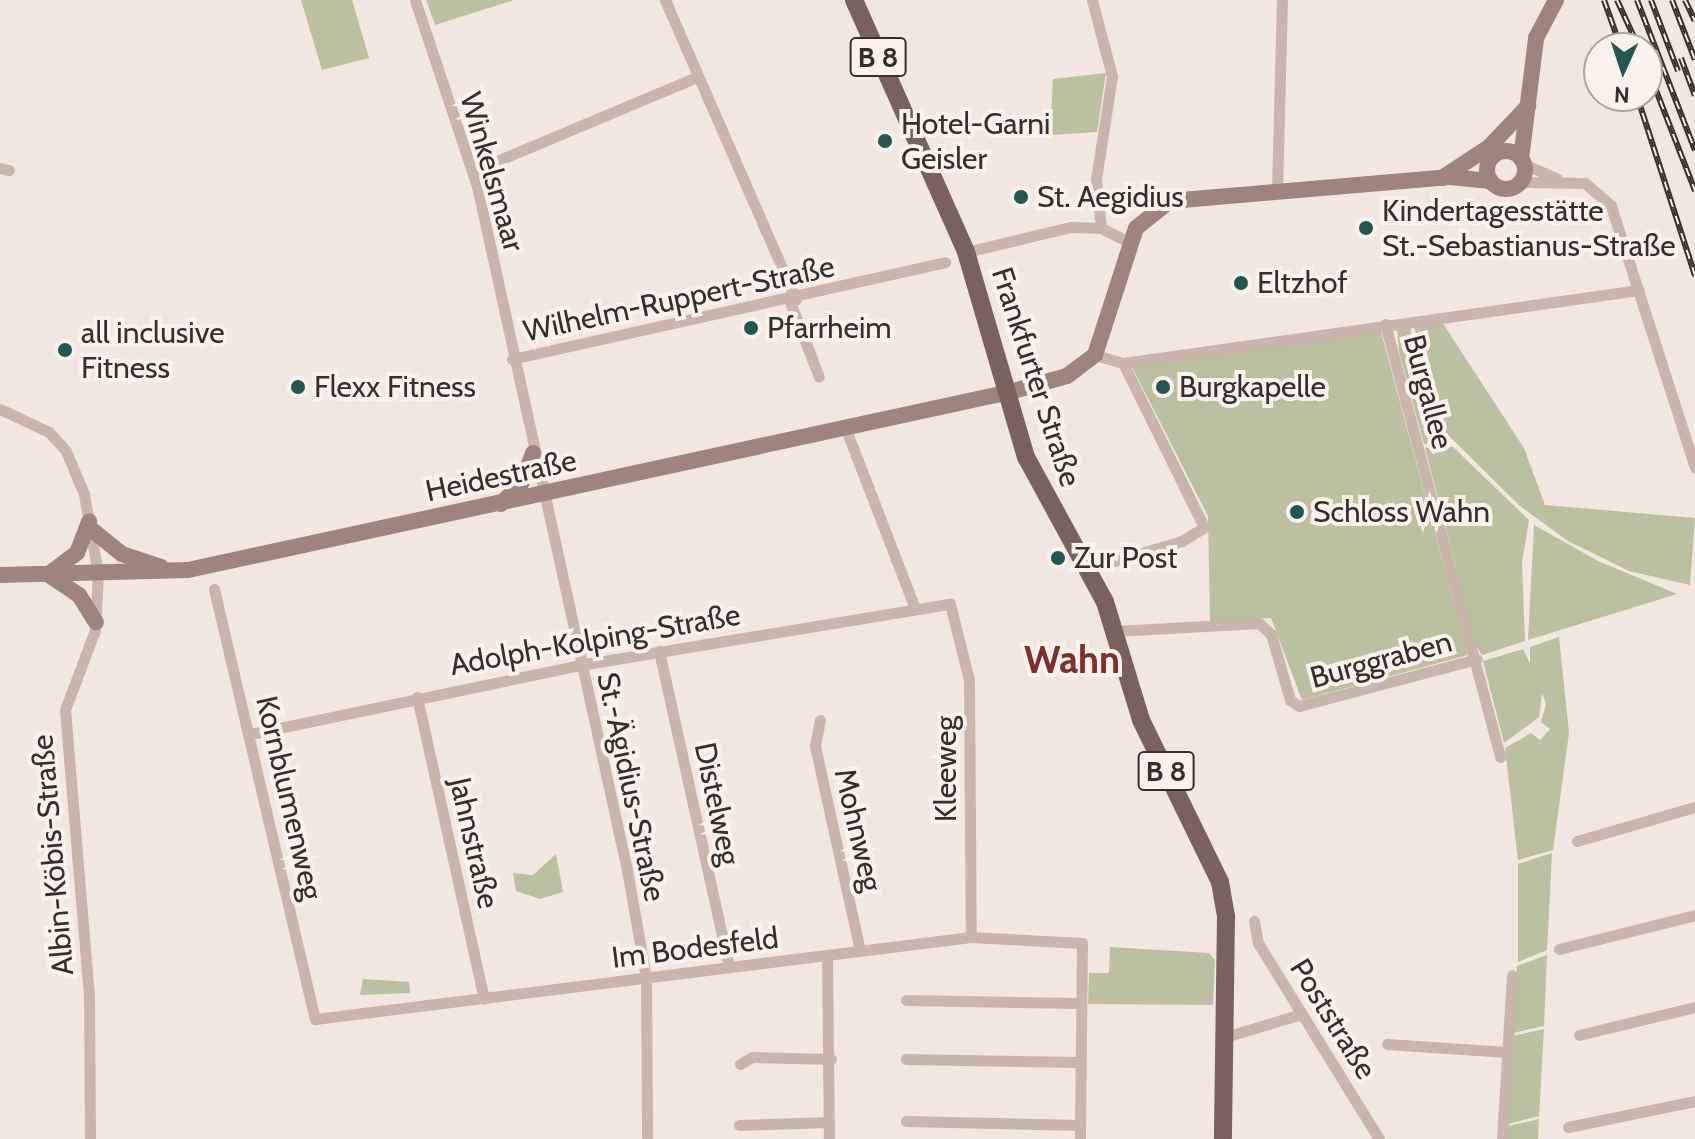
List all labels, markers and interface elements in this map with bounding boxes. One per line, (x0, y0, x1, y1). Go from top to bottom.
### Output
north arrow (1583, 32, 1663, 112)
road number: B 8 (848, 33, 908, 81)
text: N (1613, 81, 1630, 108)
street label: Winkelsmaar (452, 88, 532, 256)
place label: Hotel-Garni Geisler (901, 106, 1050, 176)
marker: Hotel-Garni Geisler (876, 132, 894, 150)
place label: St. Aegidius (1037, 179, 1184, 215)
marker: St. Aegidius (1012, 188, 1030, 206)
place label: Kindertagesstätte St.-Sebastianus-Straße (1382, 193, 1676, 264)
marker: Kindertagesstätte St.-Sebastianus-Straße (1357, 219, 1375, 237)
street label: Wilhelm-Ruppert-Straße (520, 248, 838, 350)
street label: Frankfurter Straße (984, 263, 1088, 491)
place label: Eltzhof (1257, 265, 1347, 301)
marker: Eltzhof (1232, 274, 1250, 292)
place label: Pfarrheim (767, 310, 892, 346)
place label: all inclusive Fitness (81, 315, 224, 386)
marker: Pfarrheim (742, 319, 760, 337)
street label: Burgallee (1395, 331, 1461, 453)
marker: all inclusive Fitness (56, 341, 74, 359)
place label: Flexx Fitness (314, 369, 476, 405)
place label: Burgkapelle (1179, 369, 1326, 405)
marker: Flexx Fitness (289, 378, 307, 396)
marker: Burgkapelle (1154, 378, 1172, 396)
street label: Heidestraße (422, 442, 580, 510)
place label: Schloss Wahn (1313, 494, 1490, 530)
marker: Schloss Wahn (1288, 503, 1306, 521)
place label: Zur Post (1074, 540, 1177, 576)
marker: Zur Post (1049, 549, 1067, 567)
street label: Adolph-Kolping-Straße (447, 597, 743, 683)
street label: Burggraben (1306, 624, 1456, 696)
district label: Wahn (1024, 637, 1120, 683)
street label: St.-Ägidius-Straße (589, 669, 673, 905)
street label: Kornblumenweg (248, 692, 330, 904)
street label: Kleeweg (928, 716, 964, 822)
street label: Albin-Köbis-Straße (25, 733, 81, 977)
street label: Distelweg (686, 739, 748, 869)
road number: B 8 (1136, 747, 1196, 795)
street label: Mohnweg (826, 765, 890, 895)
street label: Jahnstraße (441, 774, 507, 912)
street label: Im Bodesfeld (610, 920, 780, 976)
street label: Poststraße (1282, 952, 1384, 1086)

